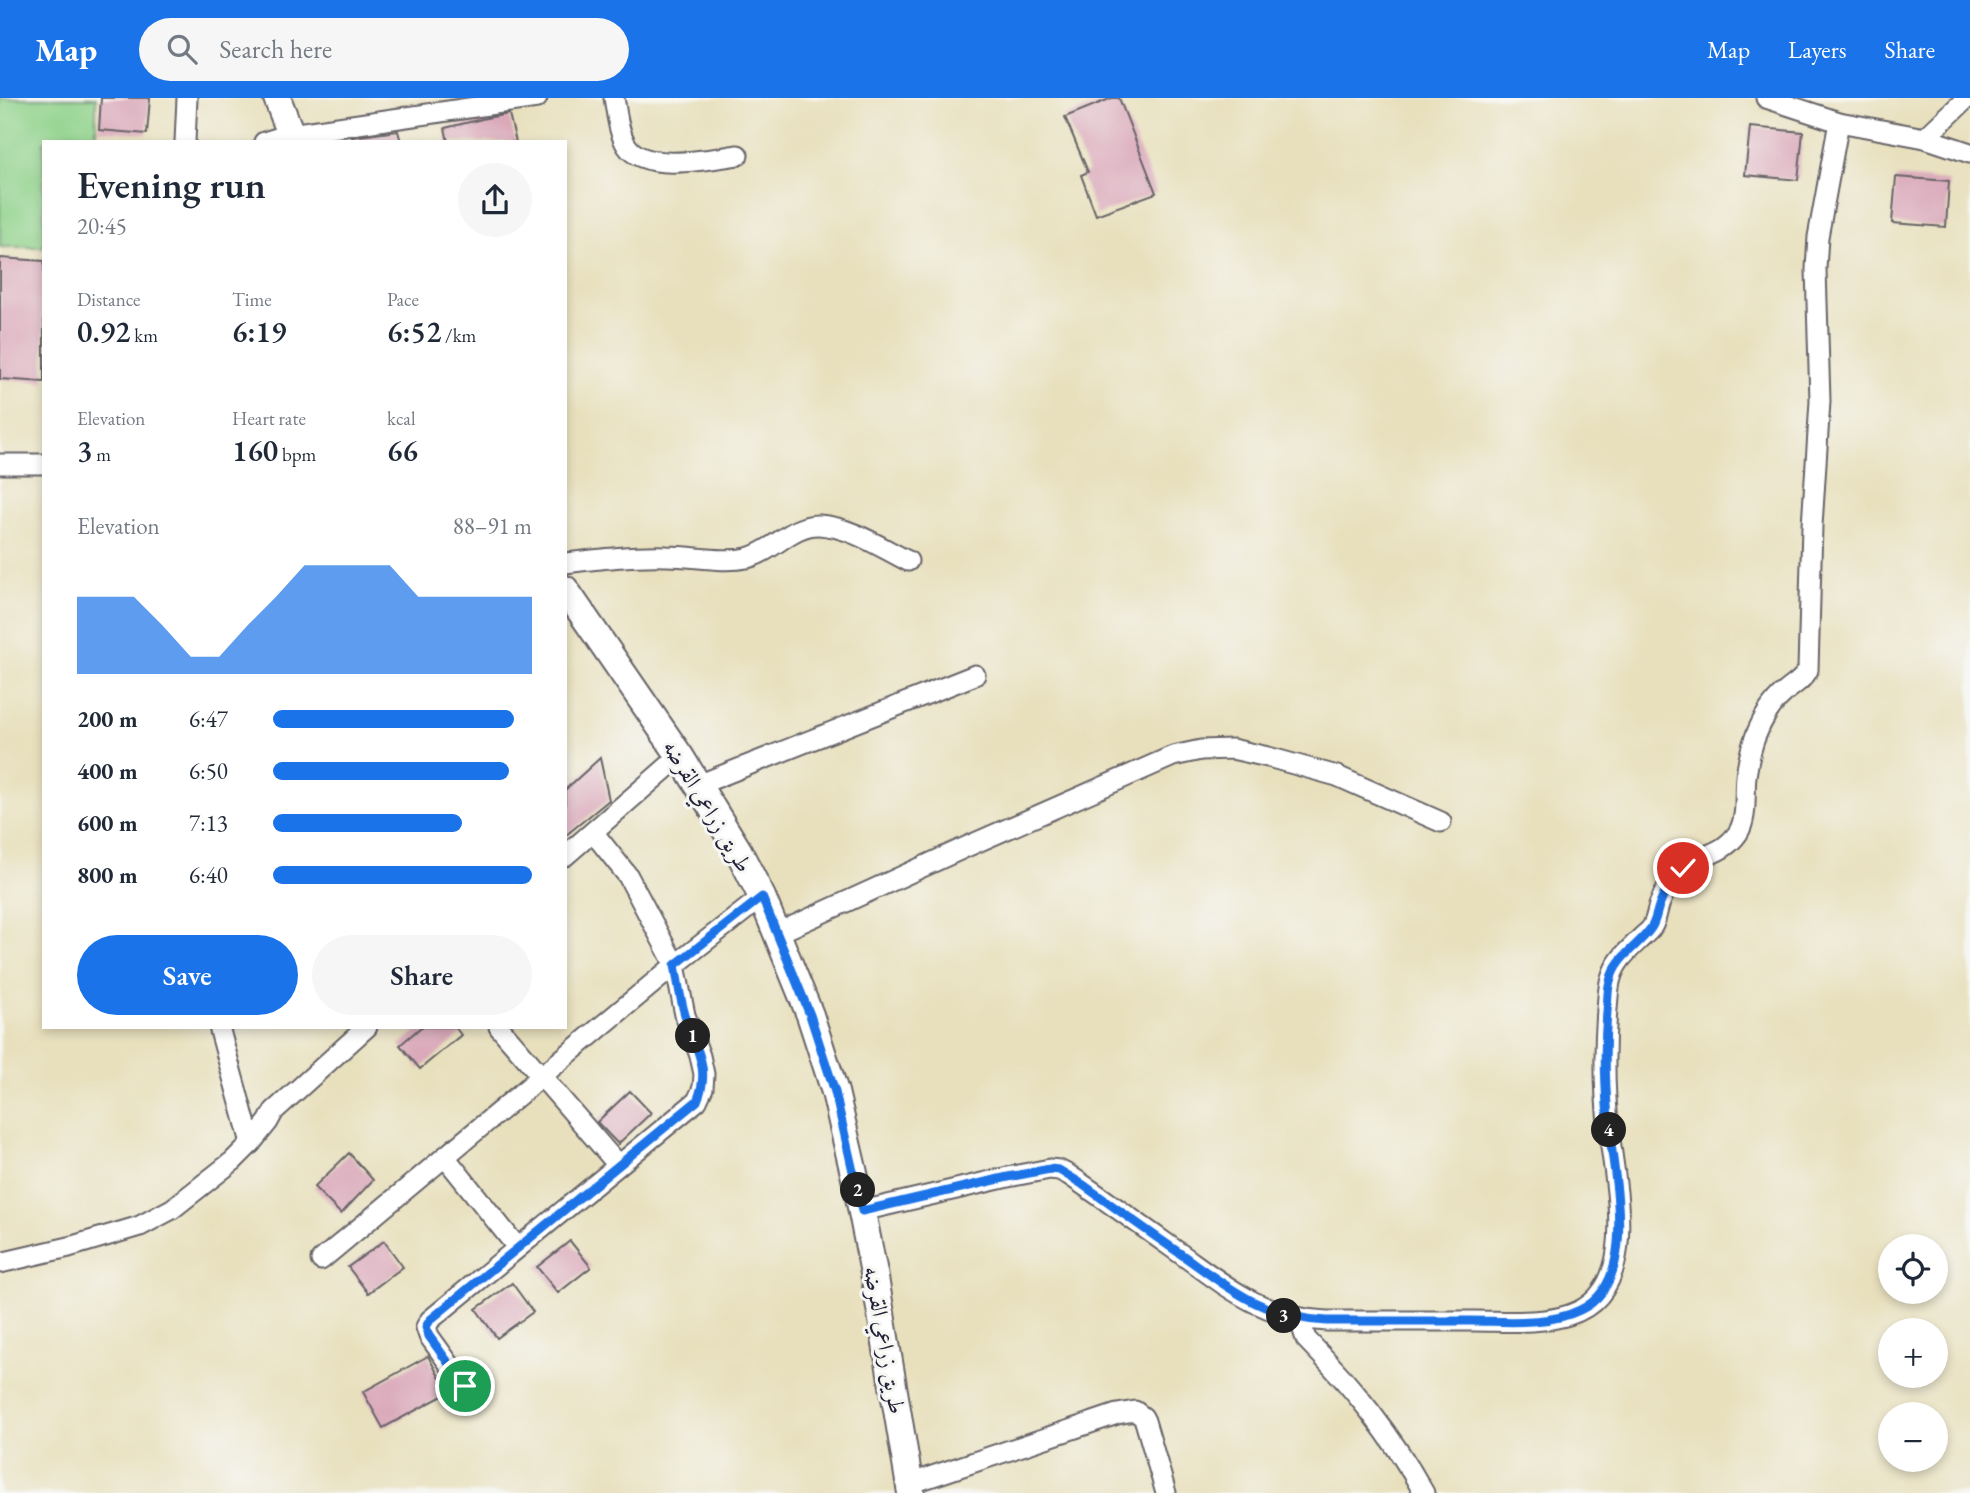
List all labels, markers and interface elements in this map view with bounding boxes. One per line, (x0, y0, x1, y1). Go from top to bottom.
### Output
search box (139, 18, 629, 81)
text: Map (35, 28, 97, 71)
icon: search (163, 30, 201, 68)
text: Search here (219, 32, 332, 66)
text: Map (1707, 34, 1750, 65)
text: Layers (1788, 34, 1847, 65)
text: Share (1885, 34, 1935, 65)
text: Evening run (77, 160, 266, 209)
button: share (458, 163, 532, 237)
text: 20:45 (77, 211, 127, 241)
text: Distance (77, 287, 140, 312)
text: Time (232, 287, 272, 312)
text: Pace (387, 287, 419, 312)
text: 0.92 (77, 312, 130, 351)
text: 6:19 (232, 312, 286, 351)
text: 6:52 (387, 312, 441, 351)
text: km (130, 323, 158, 348)
text: /km (441, 323, 476, 348)
text: Elevation (77, 406, 145, 431)
text: Heart rate (232, 406, 306, 431)
text: kcal (387, 406, 416, 431)
text: 3 (77, 431, 92, 470)
text: 160 (232, 431, 278, 470)
text: 66 (387, 431, 418, 470)
text: m (92, 442, 111, 467)
text: bpm (278, 442, 316, 467)
text: Elevation (77, 511, 160, 541)
text: 88–91 m (453, 511, 532, 541)
text: 200 m (77, 704, 138, 734)
text: 6:47 (189, 704, 228, 734)
street label: طريق زراعي القرضه (653, 734, 759, 880)
text: 400 m (77, 756, 138, 786)
text: 6:50 (189, 756, 228, 786)
text: 600 m (77, 808, 138, 838)
text: 7:13 (189, 808, 228, 838)
pin (1653, 838, 1713, 898)
icon: check (1664, 849, 1702, 887)
text: 800 m (77, 860, 138, 890)
text: 6:40 (189, 860, 228, 890)
button: Save (77, 935, 298, 1015)
button: Share (312, 935, 532, 1015)
pin: 1 (676, 1018, 710, 1054)
text: 1 (687, 1023, 698, 1048)
pin: 4 (1592, 1112, 1626, 1148)
text: 4 (1603, 1117, 1614, 1142)
pin: 2 (840, 1172, 876, 1208)
text: 2 (852, 1177, 863, 1202)
map controls (1878, 1234, 1948, 1472)
button: locate (1878, 1234, 1948, 1304)
street label: طريق زراعي القرضه (853, 1264, 913, 1417)
pin: 3 (1266, 1298, 1302, 1334)
text: 3 (1278, 1303, 1289, 1328)
button: + (1878, 1318, 1948, 1388)
pin (435, 1356, 495, 1416)
icon: arrive (446, 1367, 484, 1405)
button: − (1878, 1402, 1948, 1472)

